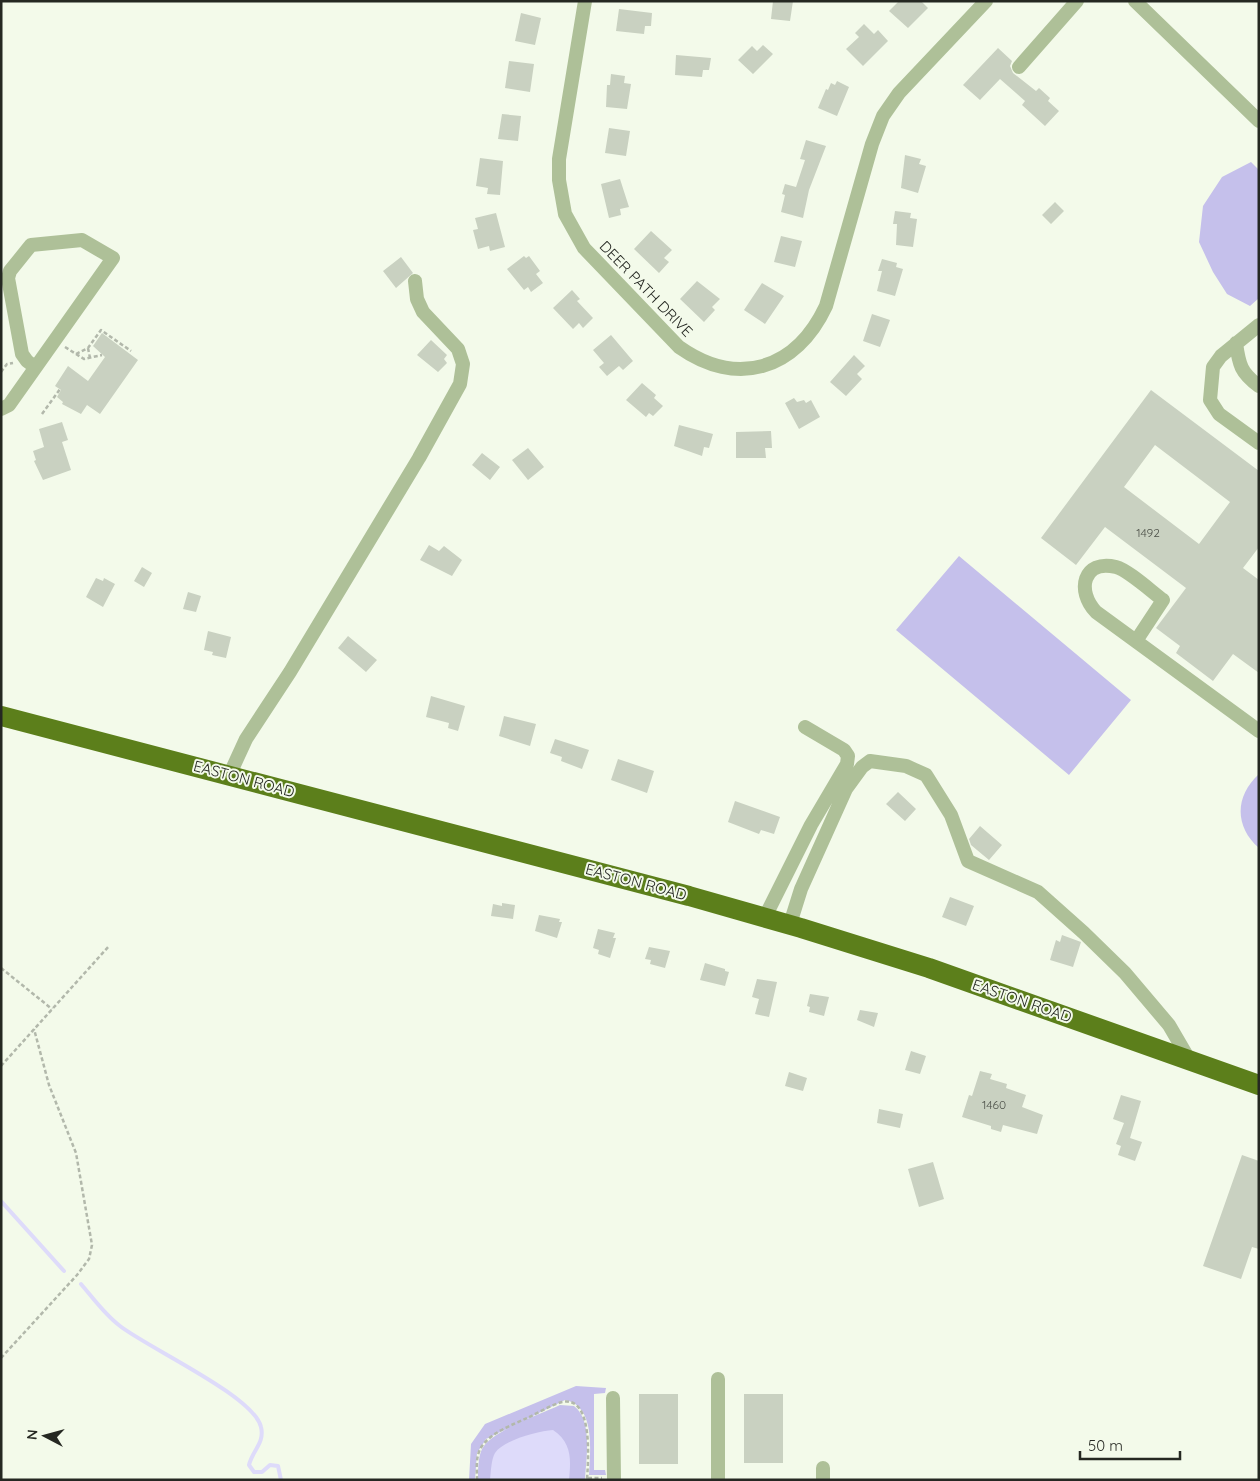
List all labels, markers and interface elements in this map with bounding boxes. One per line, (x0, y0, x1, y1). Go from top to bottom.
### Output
street label: DEER PATH DRIVE (596, 237, 697, 341)
house number: 1492 (1136, 525, 1160, 540)
street label: EASTON ROAD (192, 756, 297, 801)
street label: EASTON ROAD (584, 859, 689, 904)
street label: EASTON ROAD (970, 975, 1074, 1026)
house number: 1460 (982, 1097, 1006, 1112)
north arrow (20, 1411, 70, 1461)
scale bar (1080, 1428, 1180, 1460)
text: N (23, 1429, 42, 1441)
text: 50 m (1088, 1436, 1123, 1455)

